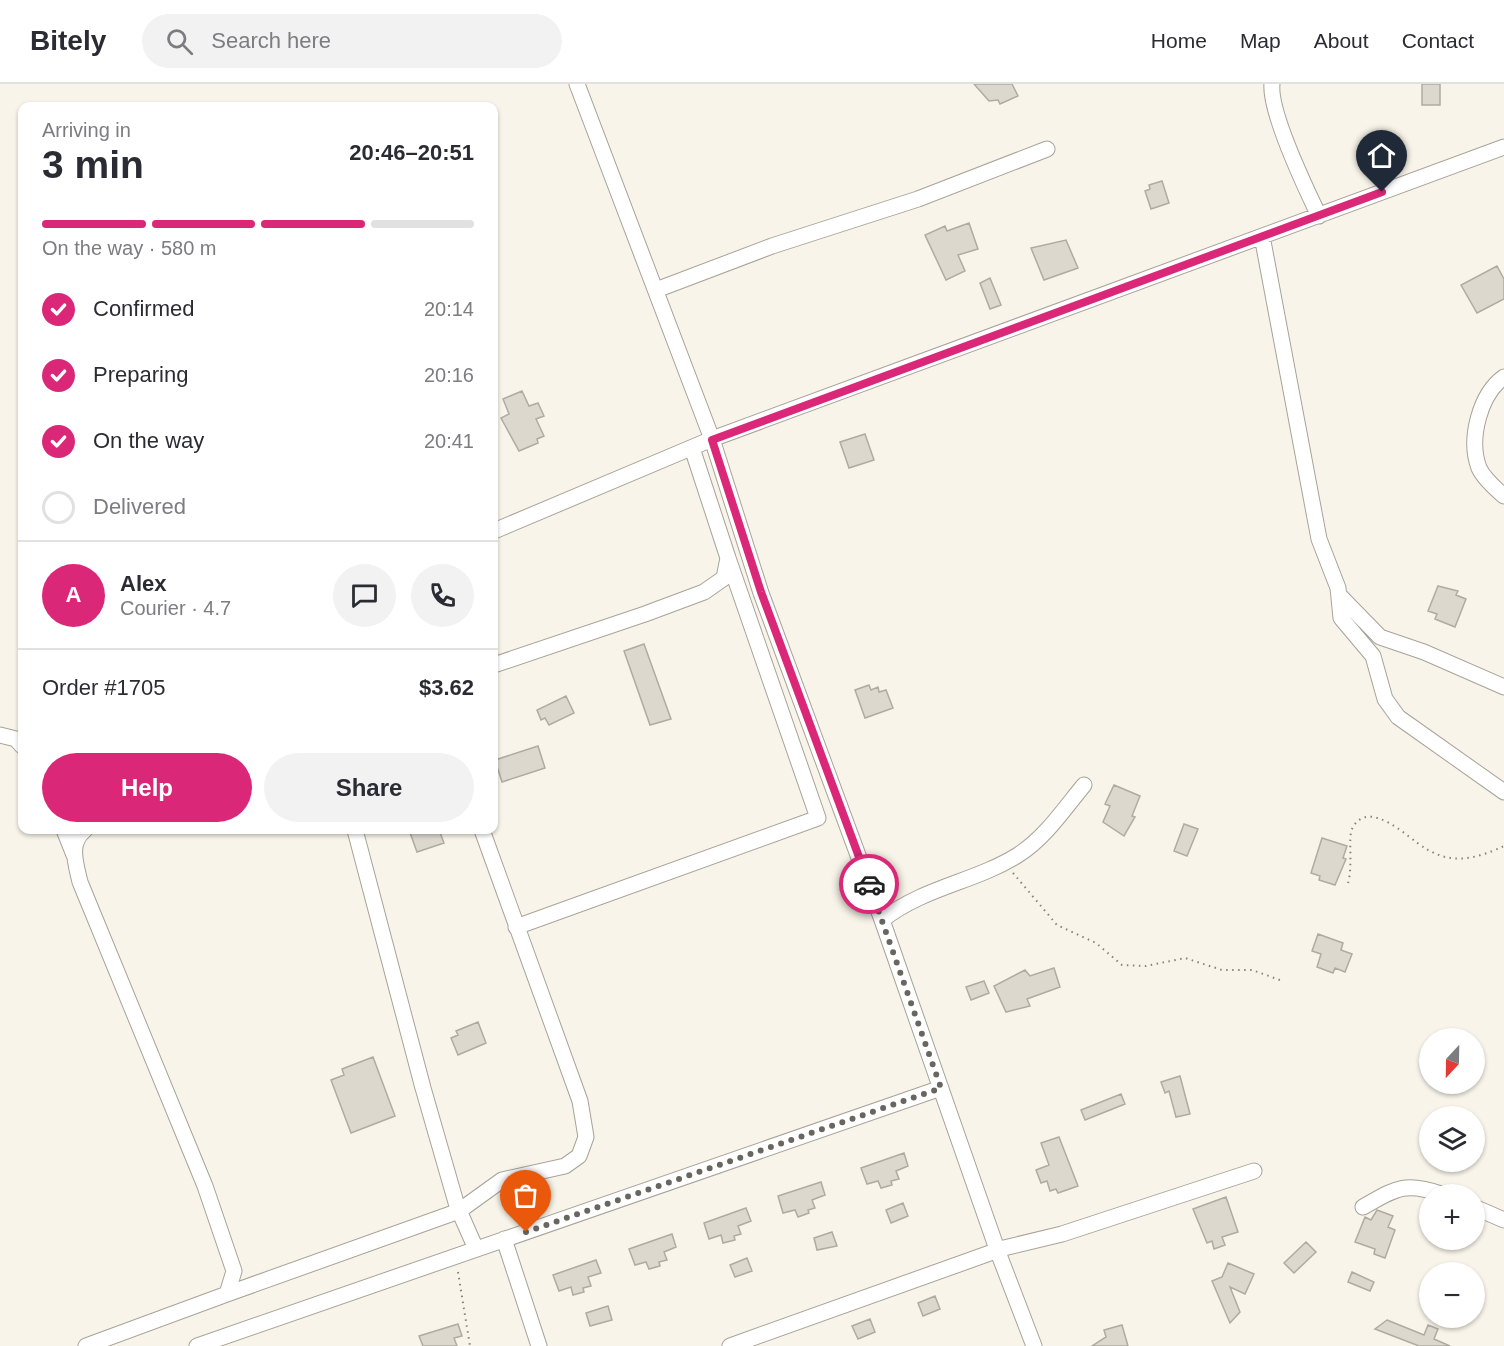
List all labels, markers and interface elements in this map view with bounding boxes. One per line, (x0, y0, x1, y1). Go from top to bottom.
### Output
search box (142, 14, 562, 68)
text: Bitely (30, 25, 106, 56)
icon: search (163, 25, 196, 58)
text: Search here (211, 28, 331, 53)
text: Home (1151, 29, 1207, 52)
text: Map (1240, 29, 1281, 52)
text: About (1314, 29, 1369, 52)
text: Contact (1402, 29, 1474, 52)
text: Arriving in (42, 119, 131, 141)
pin (1356, 130, 1407, 192)
icon: home (1365, 139, 1398, 172)
text: 20:46–20:51 (349, 140, 474, 165)
text: 3 min (42, 143, 144, 186)
text: On the way · 580 m (42, 237, 217, 259)
icon: check (42, 293, 75, 326)
text: Confirmed (93, 296, 194, 321)
text: 20:14 (424, 298, 474, 320)
icon: check (42, 359, 75, 392)
text: Preparing (93, 362, 188, 387)
text: 20:16 (424, 364, 474, 386)
icon: check (42, 425, 75, 458)
text: On the way (93, 428, 204, 453)
text: 20:41 (424, 430, 474, 452)
text: Delivered (93, 494, 186, 519)
button: chat (333, 564, 396, 627)
button: phone (411, 564, 474, 627)
text: Alex (120, 571, 166, 596)
text: A (66, 582, 81, 607)
text: Courier · 4.7 (120, 597, 231, 619)
text: Order #1705 (42, 675, 166, 700)
text: $3.62 (419, 675, 474, 700)
button: Help (42, 753, 252, 822)
button: Share (264, 753, 474, 822)
courier (839, 854, 899, 914)
icon: car (853, 868, 886, 901)
north arrow (1419, 1028, 1485, 1094)
map controls (1419, 1028, 1485, 1328)
button: layers (1419, 1106, 1485, 1172)
pin (500, 1170, 551, 1232)
icon: bag (509, 1179, 542, 1212)
button: + (1419, 1184, 1485, 1250)
button: − (1419, 1262, 1485, 1328)

